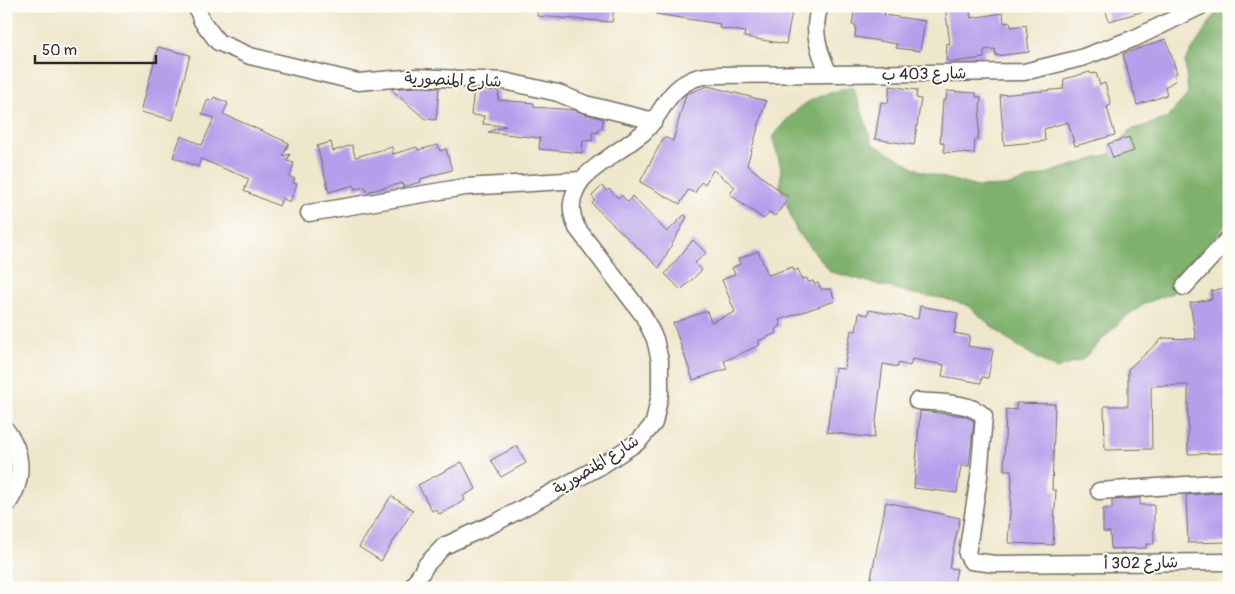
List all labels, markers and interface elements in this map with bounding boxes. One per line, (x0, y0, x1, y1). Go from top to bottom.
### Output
scale bar (35, 32, 156, 64)
text: 50 m (42, 41, 77, 60)
street label: شارع 403 ب (881, 63, 967, 86)
street label: شارع المنصورية (404, 68, 502, 93)
street label: شارع المنصورية (549, 431, 643, 500)
street label: شارع 302 أ (1104, 552, 1178, 575)

